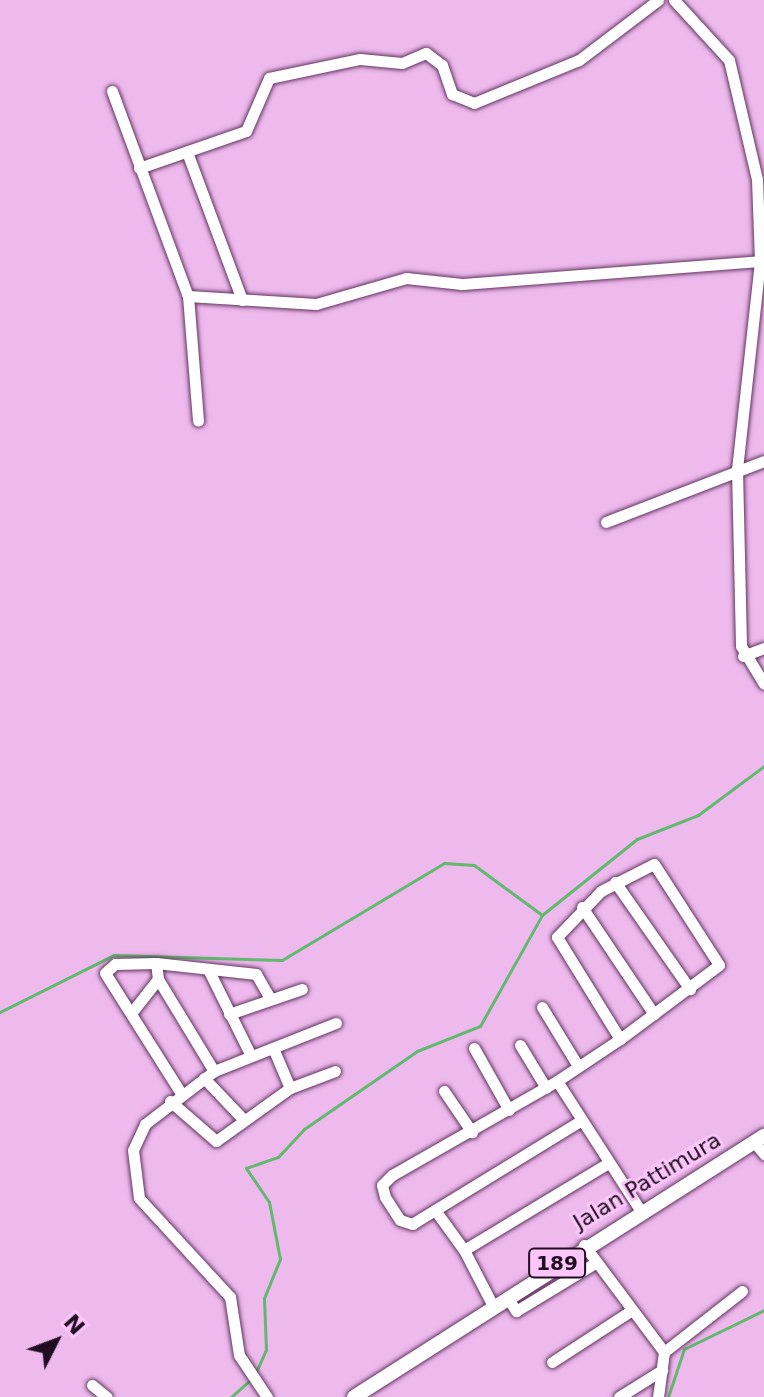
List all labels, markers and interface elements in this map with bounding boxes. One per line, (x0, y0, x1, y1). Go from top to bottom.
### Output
street label: Jalan Pattimura (568, 1127, 726, 1235)
road number: 189 (527, 1247, 587, 1279)
north arrow (16, 1301, 96, 1381)
text: N (59, 1309, 90, 1340)

